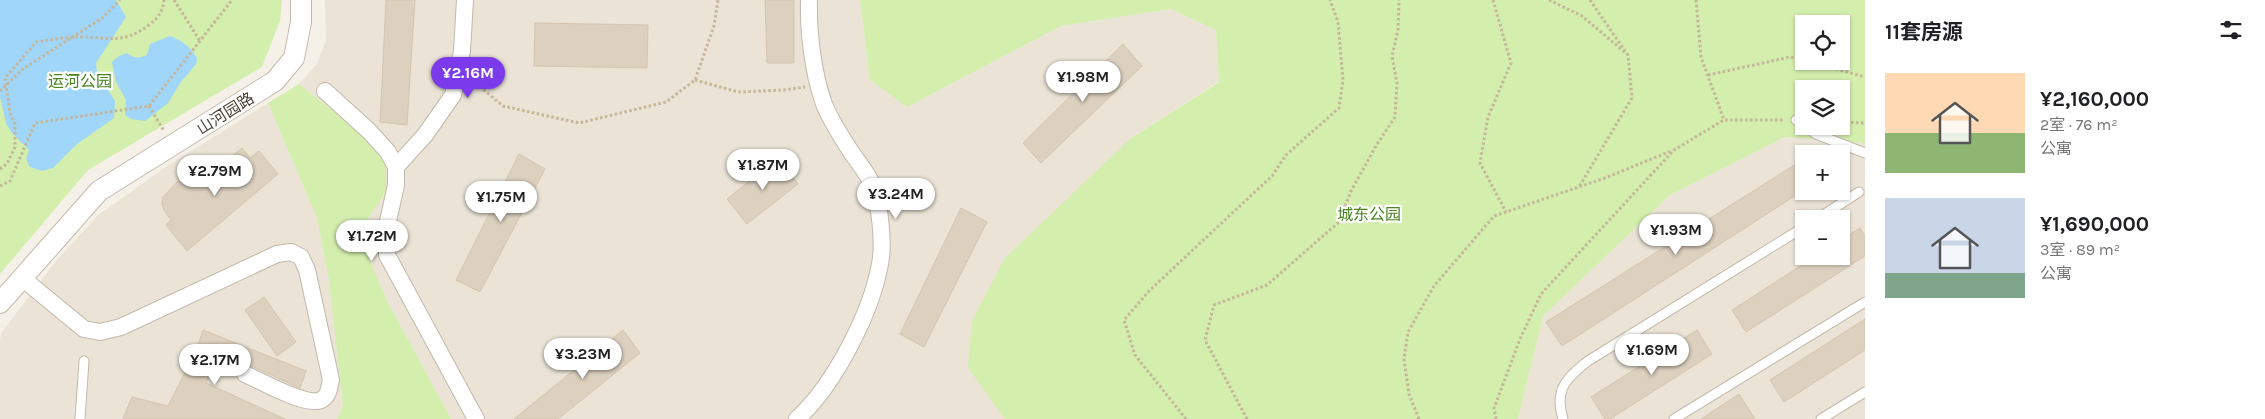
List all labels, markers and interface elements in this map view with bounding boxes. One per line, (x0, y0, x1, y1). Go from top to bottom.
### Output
map controls (1795, 15, 1850, 265)
button: locate (1795, 15, 1850, 70)
icon: filters (2217, 16, 2245, 44)
text: 11套房源 (1885, 20, 1963, 44)
pin: ¥2.16M (427, 56, 509, 99)
pin: ¥1.98M (1042, 61, 1124, 103)
text: ¥2.16M (442, 63, 494, 82)
text: ¥1.98M (1057, 67, 1109, 86)
park label: 运河公园 (48, 72, 112, 91)
button: layers (1795, 80, 1850, 135)
text: ¥2,160,000 (2040, 87, 2149, 111)
street label: 山河园路 (193, 88, 257, 138)
icon: home (1925, 93, 1985, 153)
text: 2室 · 76 m² (2040, 115, 2118, 134)
text: 公寓 (2040, 139, 2072, 158)
button: + (1795, 145, 1850, 200)
pin: ¥1.87M (722, 148, 804, 191)
pin: ¥2.79M (174, 154, 256, 197)
text: ¥1.87M (738, 155, 788, 174)
text: ¥2.79M (188, 161, 242, 180)
pin: ¥3.24M (855, 178, 937, 220)
pin: ¥1.75M (460, 180, 542, 223)
text: ¥3.24M (868, 184, 924, 203)
text: ¥1.75M (476, 187, 526, 206)
park label: 城东公园 (1337, 205, 1401, 224)
button: − (1795, 210, 1850, 265)
text: ¥1,690,000 (2040, 212, 2149, 236)
pin: ¥1.93M (1635, 214, 1717, 256)
icon: home (1925, 218, 1985, 278)
pin: ¥1.72M (331, 220, 413, 262)
text: ¥1.93M (1650, 220, 1702, 239)
text: ¥1.72M (347, 226, 397, 245)
text: 3室 · 89 m² (2040, 240, 2120, 259)
text: 公寓 (2040, 264, 2072, 283)
pin: ¥1.69M (1611, 334, 1693, 376)
pin: ¥3.23M (542, 338, 624, 380)
text: ¥1.69M (1626, 340, 1678, 359)
pin: ¥2.17M (174, 344, 256, 386)
text: ¥3.23M (555, 344, 611, 363)
text: ¥2.17M (190, 350, 240, 369)

